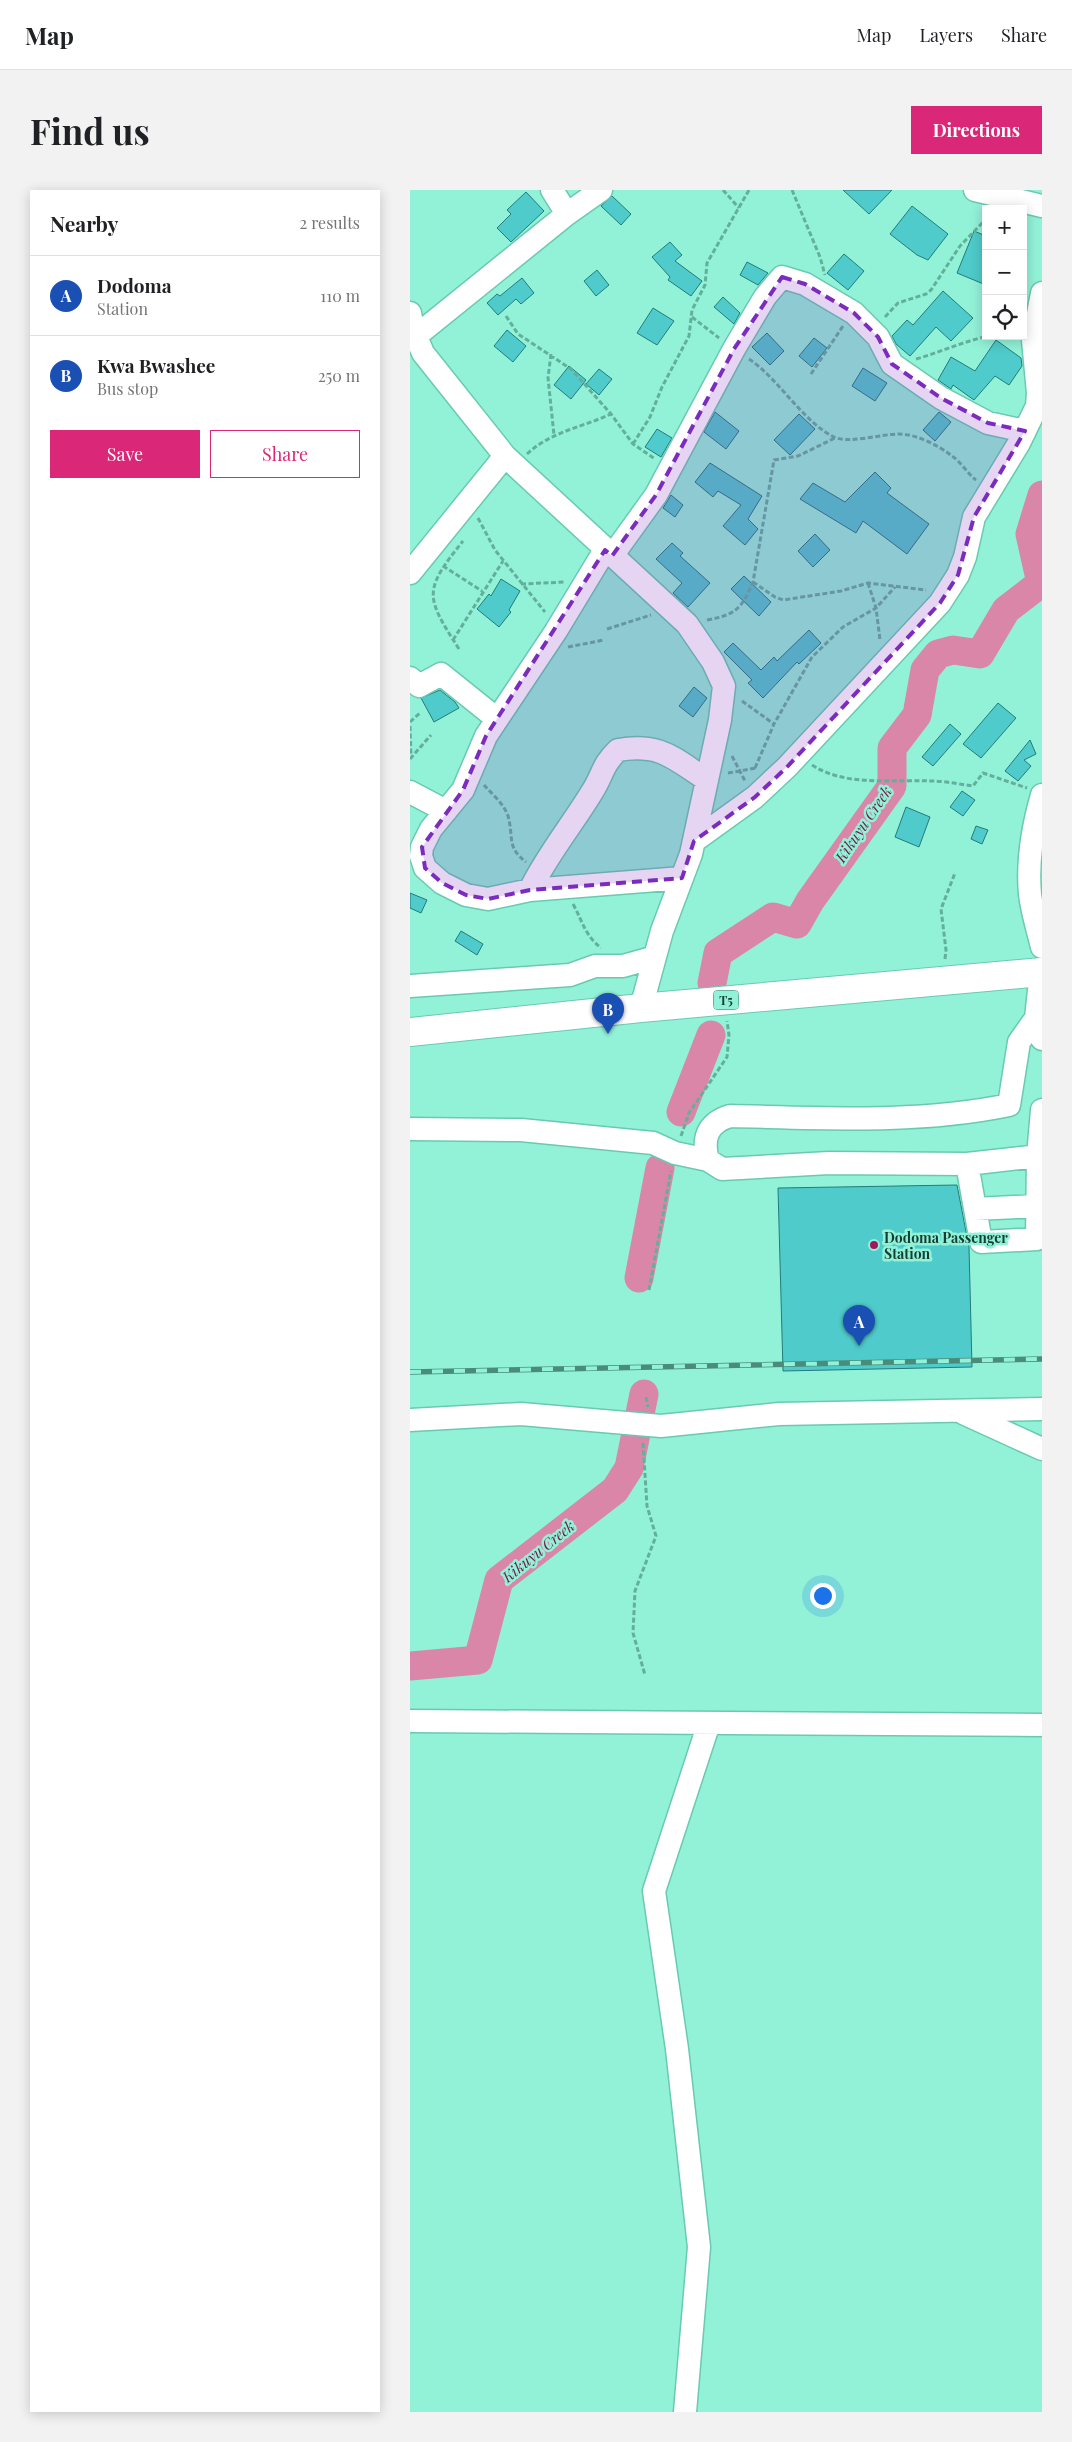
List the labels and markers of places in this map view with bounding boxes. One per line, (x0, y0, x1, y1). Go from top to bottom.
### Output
pin: B (592, 993, 624, 1034)
place label: Dodoma Passenger Station (884, 1228, 1008, 1263)
marker: Dodoma Passenger Station (868, 1239, 880, 1251)
pin: A (843, 1305, 875, 1346)

